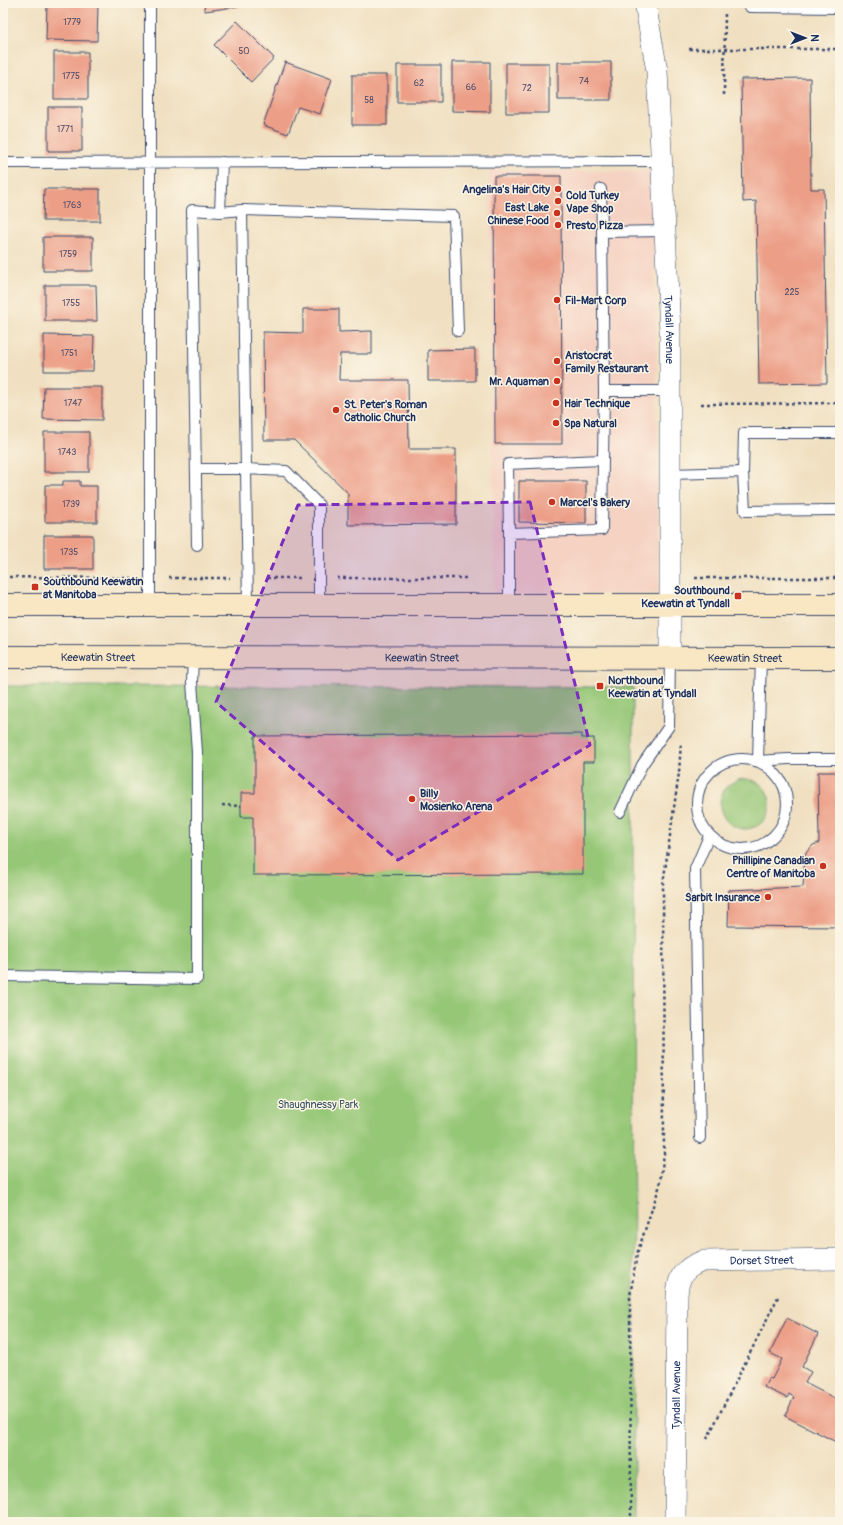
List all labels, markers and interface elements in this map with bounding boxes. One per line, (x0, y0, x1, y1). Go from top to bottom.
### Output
house number: 1779 (63, 17, 81, 28)
north arrow (785, 18, 825, 58)
text: N (808, 34, 821, 42)
house number: 50 (238, 46, 250, 57)
house number: 1775 (62, 71, 80, 82)
house number: 74 (579, 76, 590, 87)
house number: 62 (414, 78, 424, 89)
house number: 66 (466, 82, 476, 93)
house number: 72 (522, 83, 532, 94)
house number: 58 (364, 95, 374, 106)
house number: 1771 (57, 124, 73, 135)
place label: Angelina's Hair City (462, 183, 550, 196)
marker: Angelina's Hair City (553, 184, 563, 194)
place label: Cold Turkey Vape Shop (566, 189, 619, 215)
marker: Cold Turkey Vape Shop (553, 196, 563, 206)
house number: 1763 (63, 200, 81, 211)
place label: East Lake Chinese Food (487, 201, 550, 227)
marker: East Lake Chinese Food (552, 208, 562, 218)
place label: Presto Pizza (566, 219, 623, 232)
marker: Presto Pizza (553, 220, 563, 230)
house number: 1759 (59, 249, 77, 260)
house number: 225 (785, 287, 800, 298)
place label: Fil-Mart Corp (565, 294, 626, 307)
marker: Fil-Mart Corp (552, 295, 562, 305)
street label: Tyndall Avenue (662, 295, 677, 365)
house number: 1755 (62, 298, 80, 309)
house number: 1751 (61, 348, 77, 359)
place label: Aristocrat Family Restaurant (565, 349, 649, 375)
marker: Aristocrat Family Restaurant (552, 356, 562, 366)
place label: Mr. Aquaman (489, 375, 549, 388)
marker: Mr. Aquaman (552, 376, 562, 386)
place label: Hair Technique (564, 397, 631, 410)
house number: 1747 (64, 398, 82, 409)
place label: St. Peter's Roman Catholic Church (344, 398, 427, 424)
marker: Hair Technique (551, 398, 561, 408)
marker: St. Peter's Roman Catholic Church (331, 405, 341, 415)
place label: Spa Natural (564, 417, 617, 430)
marker: Spa Natural (551, 418, 561, 428)
house number: 1743 (58, 447, 76, 458)
place label: Marcel's Bakery (560, 496, 630, 509)
marker: Marcel's Bakery (547, 497, 557, 507)
house number: 1739 (62, 499, 80, 510)
house number: 1735 (60, 547, 78, 558)
place label: Southbound Keewatin at Manitoba (43, 575, 143, 601)
marker: Southbound Keewatin at Manitoba (30, 582, 40, 592)
place label: Southbound Keewatin at Tyndall (641, 584, 730, 610)
marker: Southbound Keewatin at Tyndall (733, 591, 743, 601)
street label: Keewatin Street (61, 651, 136, 664)
street label: Keewatin Street (385, 651, 460, 664)
street label: Keewatin Street (708, 651, 783, 664)
place label: Northbound Keewatin at Tyndall (608, 674, 697, 700)
marker: Northbound Keewatin at Tyndall (595, 681, 605, 691)
place label: Billy Mosienko Arena (420, 787, 492, 813)
marker: Billy Mosienko Arena (407, 794, 417, 804)
place label: Phillipine Canadian Centre of Manitoba (726, 854, 815, 880)
marker: Phillipine Canadian Centre of Manitoba (818, 861, 828, 871)
place label: Sarbit Insurance (685, 891, 761, 904)
marker: Sarbit Insurance (763, 892, 773, 902)
park label: Shaughnessy Park (278, 1098, 359, 1111)
street label: Dorset Street (730, 1253, 794, 1267)
street label: Tyndall Avenue (669, 1360, 683, 1429)

